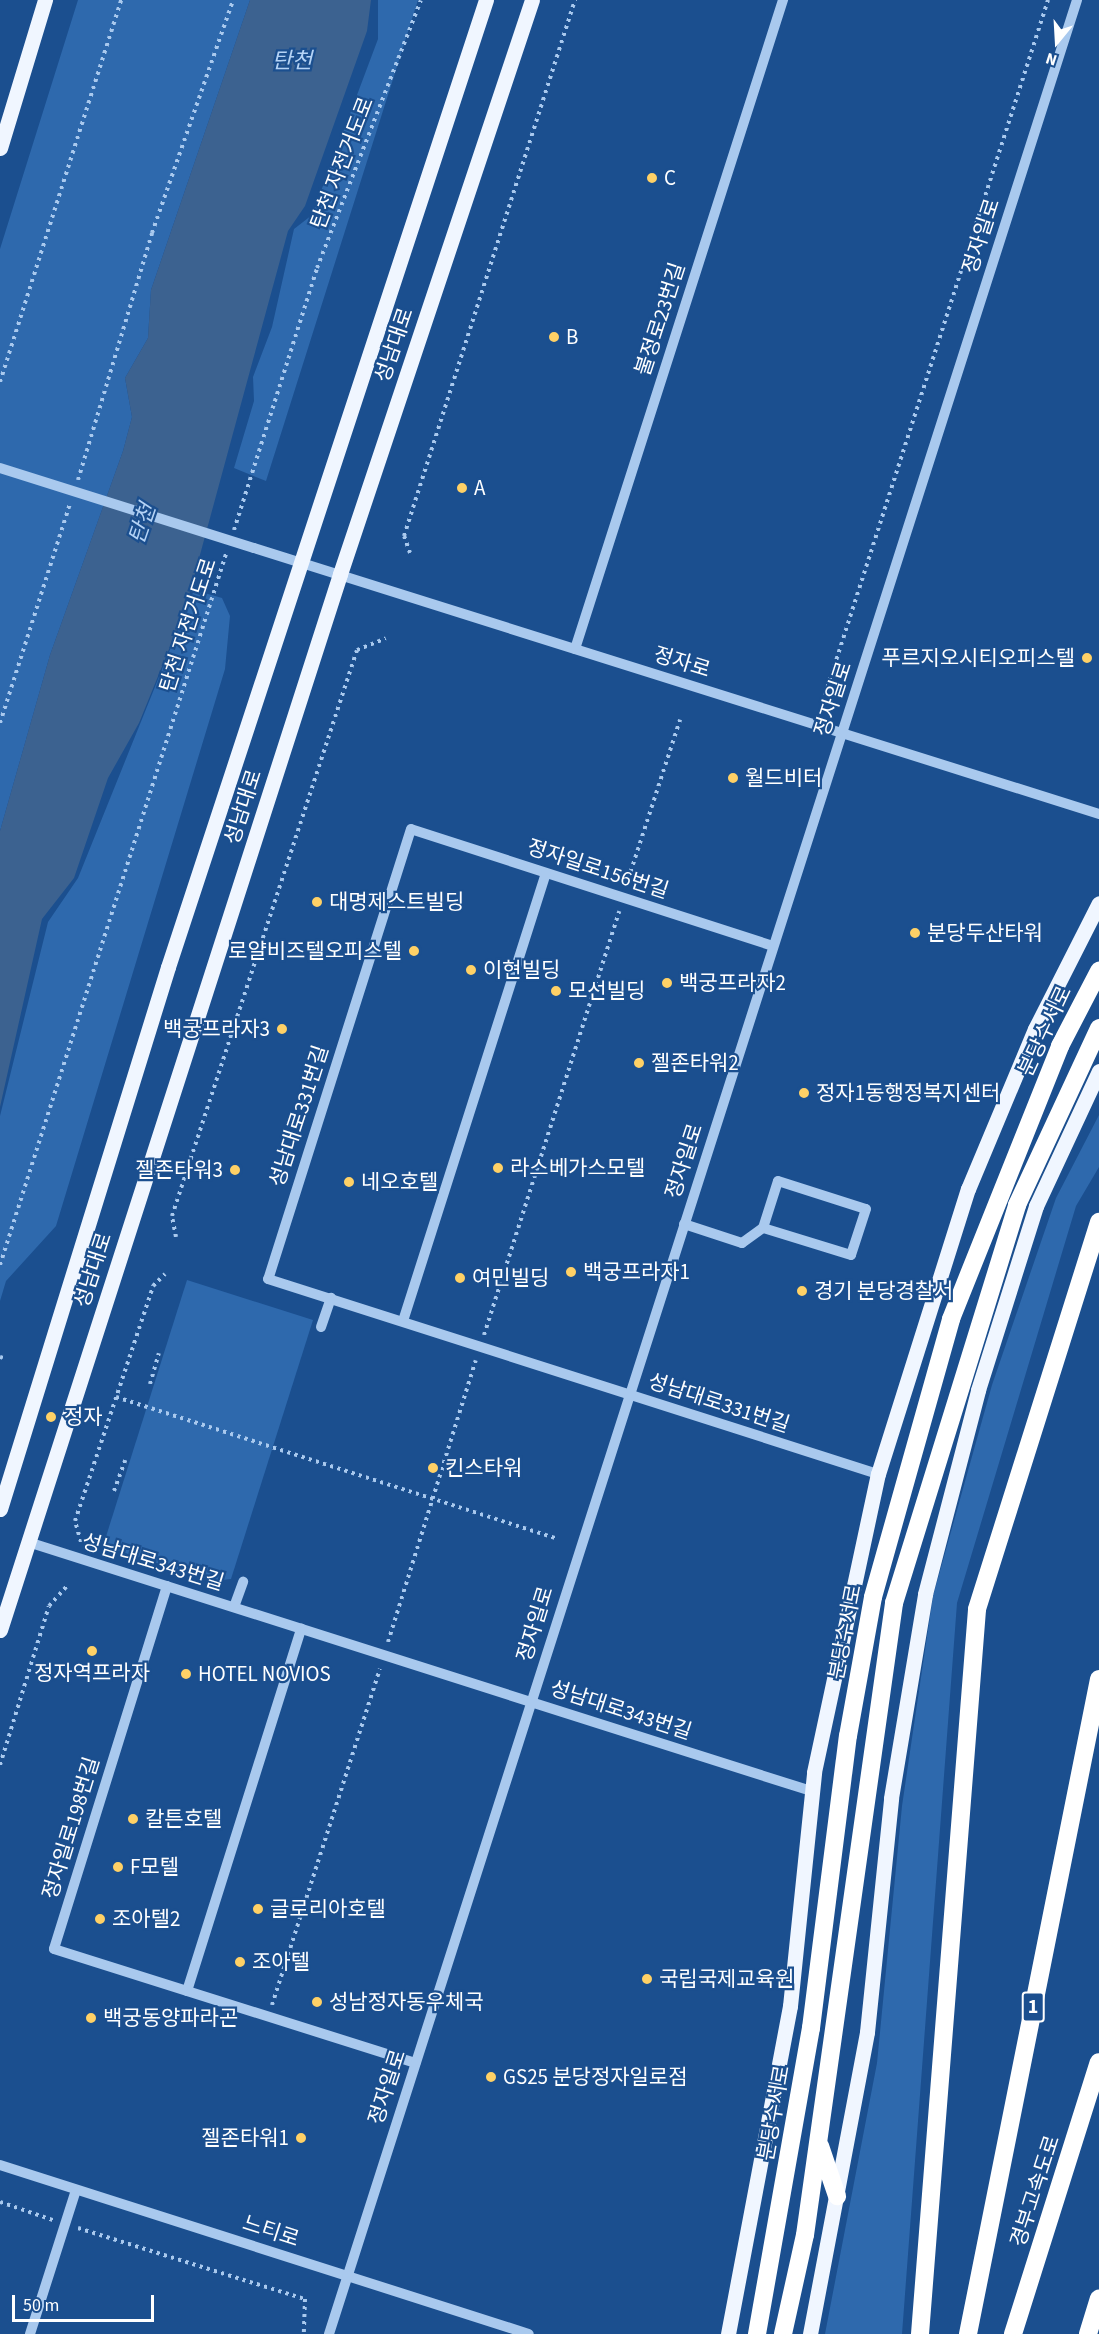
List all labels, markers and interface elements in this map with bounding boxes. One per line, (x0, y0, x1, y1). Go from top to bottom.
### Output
north arrow (1027, 12, 1087, 72)
text: N (1043, 47, 1060, 71)
water label: 탄천 (272, 49, 312, 75)
street label: 탄천 자전거도로 (305, 93, 379, 233)
place label: C (664, 165, 676, 191)
marker: C (645, 171, 659, 185)
street label: 정자일로 (957, 195, 1005, 277)
street label: 불정로23번길 (630, 259, 690, 379)
street label: 성남대로 (370, 304, 418, 386)
place label: B (566, 324, 578, 350)
marker: B (547, 330, 561, 344)
place label: A (474, 475, 485, 501)
marker: A (455, 481, 469, 495)
water label: 탄천 (124, 501, 162, 547)
street label: 탄천 자전거도로 (154, 555, 222, 695)
street label: 정자로 (651, 641, 713, 683)
place label: 푸르지오시티오피스텔 (882, 645, 1075, 671)
marker: 푸르지오시티오피스텔 (1080, 651, 1094, 665)
street label: 정자일로 (809, 658, 857, 740)
place label: 월드비터 (745, 765, 822, 791)
street label: 성남대로 (219, 766, 267, 848)
marker: 월드비터 (726, 771, 740, 785)
street label: 정자일로156번길 (524, 834, 672, 904)
place label: 대명제스트빌딩 (329, 889, 464, 915)
marker: 대명제스트빌딩 (310, 895, 324, 909)
place label: 분당두산타워 (927, 920, 1043, 946)
marker: 분당두산타워 (908, 926, 922, 940)
place label: 로얄비즈텔오피스텔 (228, 938, 402, 964)
marker: 로얄비즈텔오피스텔 (407, 944, 421, 958)
place label: 이현빌딩 (483, 957, 560, 983)
marker: 이현빌딩 (464, 963, 478, 977)
place label: 백궁프라자2 (679, 970, 786, 996)
marker: 백궁프라자2 (660, 976, 674, 990)
place label: 모선빌딩 (568, 978, 645, 1004)
street label: 분당수서로 (1013, 982, 1077, 1080)
marker: 모선빌딩 (549, 984, 563, 998)
place label: 백궁프라자3 (163, 1016, 270, 1042)
marker: 백궁프라자3 (275, 1022, 289, 1036)
street label: 성남대로331번길 (264, 1042, 334, 1190)
place label: 젤존타워2 (651, 1050, 739, 1076)
marker: 젤존타워2 (632, 1056, 646, 1070)
place label: 정자1동행정복지센터 (816, 1080, 1000, 1106)
marker: 정자1동행정복지센터 (797, 1086, 811, 1100)
street label: 정자일로 (660, 1120, 708, 1202)
place label: 라스베가스모텔 (510, 1155, 645, 1181)
place label: 젤존타워3 (135, 1157, 223, 1183)
marker: 라스베가스모텔 (491, 1161, 505, 1175)
marker: 젤존타워3 (228, 1163, 242, 1177)
place label: 네오호텔 (361, 1169, 438, 1195)
marker: 네오호텔 (342, 1175, 356, 1189)
street label: 성남대로 (69, 1229, 117, 1311)
place label: 백궁프라자1 (583, 1259, 690, 1285)
place label: 여민빌딩 (472, 1265, 549, 1291)
marker: 백궁프라자1 (564, 1265, 578, 1279)
marker: 여민빌딩 (453, 1271, 467, 1285)
place label: 경기 분당경찰서 (814, 1278, 953, 1304)
marker: 경기 분당경찰서 (795, 1284, 809, 1298)
street label: 성남대로331번길 (645, 1368, 793, 1438)
place label: 정자 (64, 1404, 103, 1430)
marker: 정자 (42, 1408, 60, 1426)
place label: 킨스타워 (445, 1455, 522, 1481)
marker: 킨스타워 (426, 1461, 440, 1475)
street label: 성남대로343번길 (79, 1528, 227, 1596)
street label: 분당수서로 (823, 1582, 867, 1682)
street label: 정자일로 (512, 1583, 558, 1665)
marker: 정자역프라자 (85, 1644, 99, 1658)
place label: 정자역프라자 (34, 1660, 150, 1686)
place label: HOTEL NOVIOS (198, 1661, 331, 1687)
marker: HOTEL NOVIOS (179, 1667, 193, 1681)
street label: 성남대로343번길 (547, 1675, 695, 1745)
street label: 정자일로198번길 (37, 1754, 105, 1902)
place label: 칼튼호텔 (145, 1806, 222, 1832)
marker: 칼튼호텔 (126, 1812, 140, 1826)
place label: F모텔 (130, 1854, 179, 1880)
marker: F모텔 (111, 1860, 125, 1874)
place label: 글로리아호텔 (270, 1896, 386, 1922)
marker: 글로리아호텔 (251, 1902, 265, 1916)
place label: 조아텔2 (112, 1906, 180, 1932)
marker: 조아텔2 (93, 1912, 107, 1926)
place label: 조아텔 (252, 1949, 310, 1975)
marker: 조아텔 (233, 1955, 247, 1969)
place label: 국립국제교육원 (659, 1966, 794, 1992)
marker: 국립국제교육원 (640, 1972, 654, 1986)
place label: 성남정자동우체국 (329, 1989, 484, 2015)
road number: 1 (1021, 1990, 1045, 2024)
marker: 성남정자동우체국 (310, 1995, 324, 2009)
place label: 백궁동양파라곤 (103, 2005, 238, 2031)
marker: 백궁동양파라곤 (84, 2011, 98, 2025)
street label: 정자일로 (363, 2046, 411, 2128)
street label: 분당수서로 (753, 2063, 795, 2163)
place label: GS25 분당정자일로점 (503, 2064, 687, 2090)
marker: GS25 분당정자일로점 (484, 2070, 498, 2084)
place label: 젤존타워1 (201, 2125, 289, 2151)
marker: 젤존타워1 (294, 2131, 308, 2145)
street label: 경부고속도로 (1005, 2132, 1065, 2250)
street label: 느티로 (240, 2210, 302, 2252)
scale bar (15, 2283, 158, 2321)
text: 50 m (23, 2293, 59, 2318)

